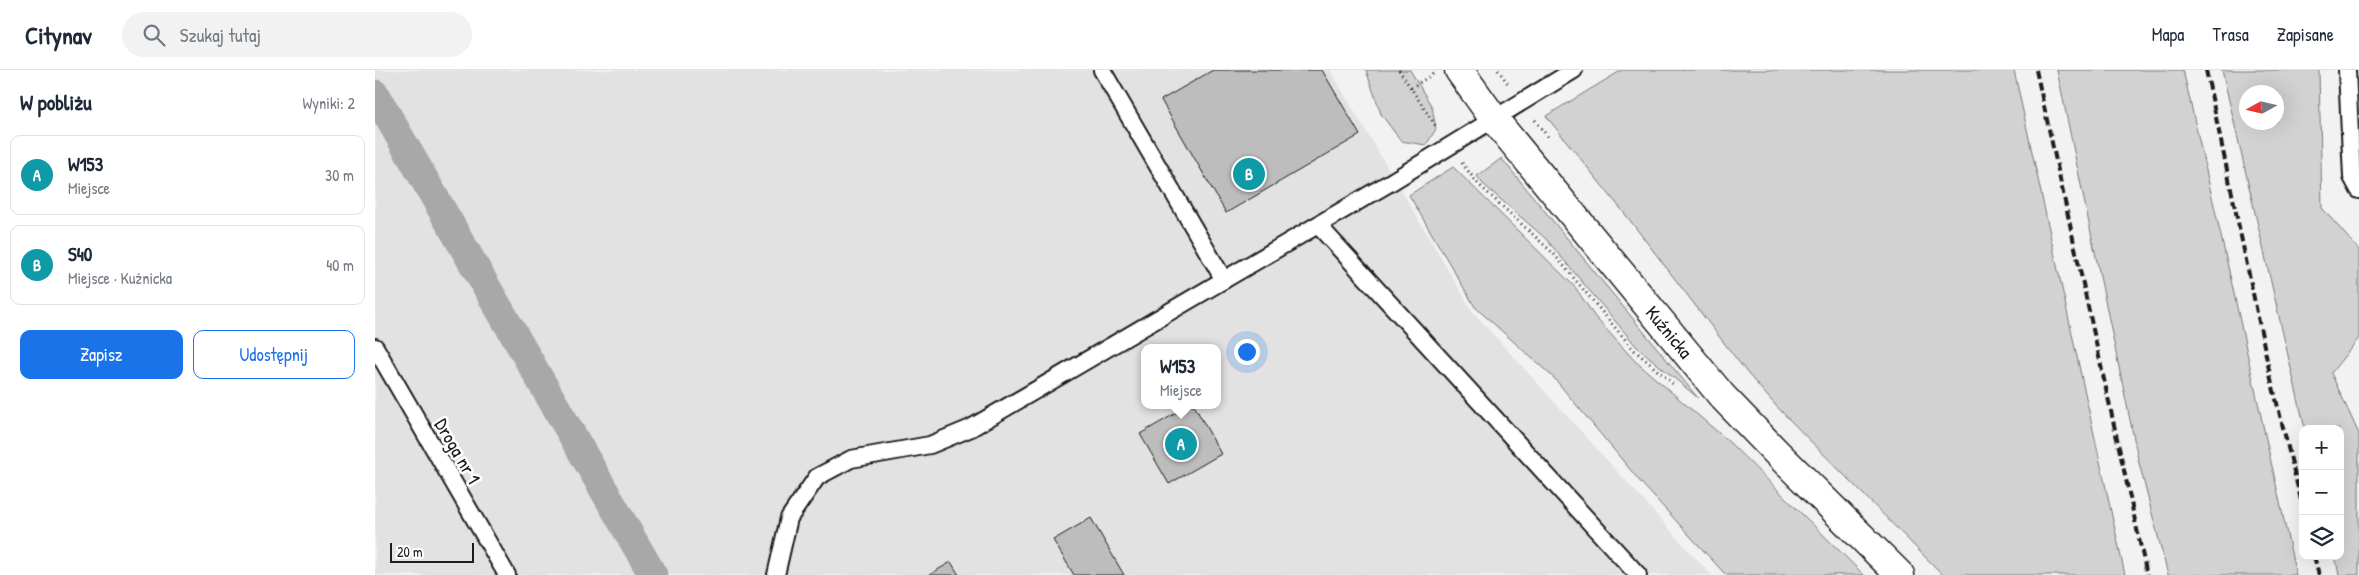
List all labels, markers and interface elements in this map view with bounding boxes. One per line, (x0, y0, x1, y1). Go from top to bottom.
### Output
search box (122, 12, 472, 57)
text: Citynav (25, 19, 92, 51)
icon: search (140, 21, 168, 49)
text: Szukaj tutaj (180, 22, 261, 48)
text: Mapa (2152, 22, 2184, 47)
text: Trasa (2212, 22, 2249, 47)
text: Zapisane (2277, 22, 2334, 47)
north arrow (2239, 85, 2284, 130)
text: W pobliżu (20, 88, 92, 117)
text: Wyniki: 2 (302, 92, 355, 114)
text: W153 (68, 151, 103, 177)
pin: B (1233, 155, 1265, 193)
text: A (33, 164, 41, 186)
text: 30 m (325, 164, 354, 186)
text: Miejsce (68, 177, 110, 199)
text: S40 (68, 241, 92, 267)
text: B (33, 254, 41, 276)
text: 40 m (326, 254, 354, 276)
text: Miejsce · Kuźnicka (68, 267, 172, 289)
street label: Kuźnicka (1640, 300, 1699, 364)
button: Zapisz (20, 330, 183, 379)
button: Udostępnij (193, 330, 355, 379)
your location (1234, 339, 1260, 365)
popup (1141, 344, 1221, 409)
text: W153 (1160, 353, 1195, 379)
text: Miejsce (1160, 379, 1202, 401)
street label: Droga nr 1 (429, 414, 487, 489)
pin: A (1165, 425, 1197, 463)
map controls (2299, 425, 2344, 560)
button: + (2299, 425, 2344, 470)
button: − (2299, 470, 2344, 515)
button: layers (2299, 515, 2344, 560)
scale bar (390, 540, 474, 563)
text: 20 m (397, 542, 423, 561)

